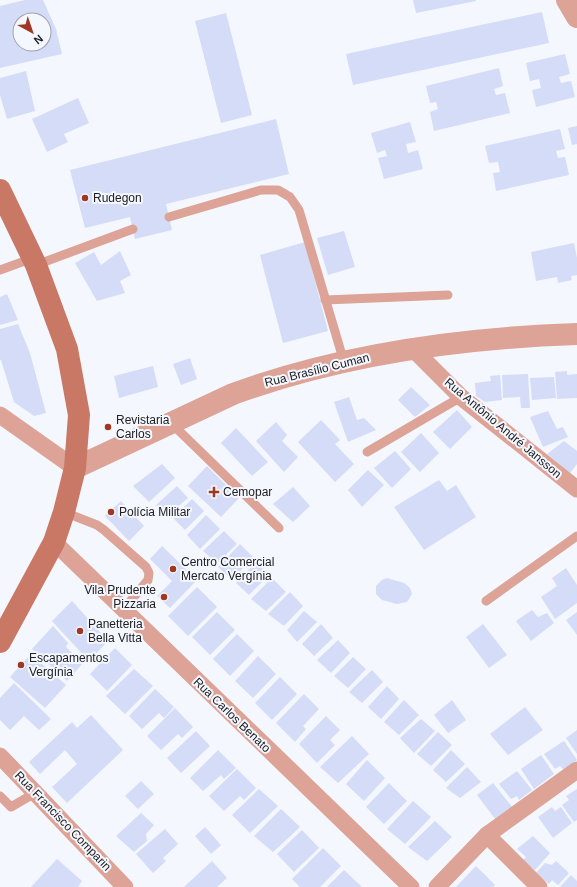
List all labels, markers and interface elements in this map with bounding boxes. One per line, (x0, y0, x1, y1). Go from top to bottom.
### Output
north arrow (12, 12, 52, 52)
text: N (31, 33, 45, 47)
place label: Rudegon (93, 191, 142, 205)
marker: Rudegon (80, 193, 90, 203)
street label: Rua Brasílio Cuman (263, 350, 371, 390)
street label: Rua Antônio André Jansson (442, 375, 564, 481)
place label: Revistaria Carlos (116, 413, 170, 441)
marker: Revistaria Carlos (103, 422, 113, 432)
place label: Cemopar (223, 485, 272, 499)
marker: Cemopar (208, 486, 220, 498)
place label: Polícia Militar (119, 505, 190, 519)
marker: Polícia Militar (106, 507, 116, 517)
place label: Centro Comercial Mercato Vergínia (181, 555, 274, 583)
marker: Centro Comercial Mercato Vergínia (168, 564, 178, 574)
place label: Vila Prudente Pizzaria (84, 583, 156, 611)
marker: Vila Prudente Pizzaria (159, 592, 169, 602)
place label: Panetteria Bella Vitta (88, 617, 143, 645)
marker: Panetteria Bella Vitta (75, 626, 85, 636)
place label: Escapamentos Vergínia (29, 651, 108, 679)
marker: Escapamentos Vergínia (16, 660, 26, 670)
street label: Rua Carlos Benato (191, 675, 274, 755)
street label: Rua Francisco Comparin (12, 768, 114, 874)

